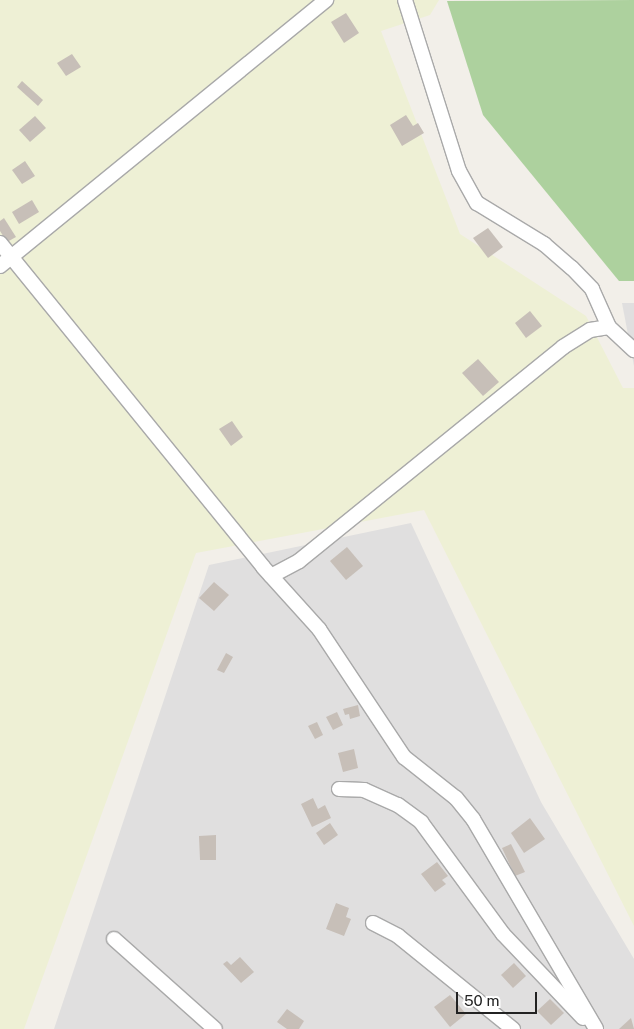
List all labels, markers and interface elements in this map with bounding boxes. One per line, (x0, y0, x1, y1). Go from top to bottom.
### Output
scale bar (459, 982, 540, 1014)
text: 50 m (464, 992, 499, 1009)

